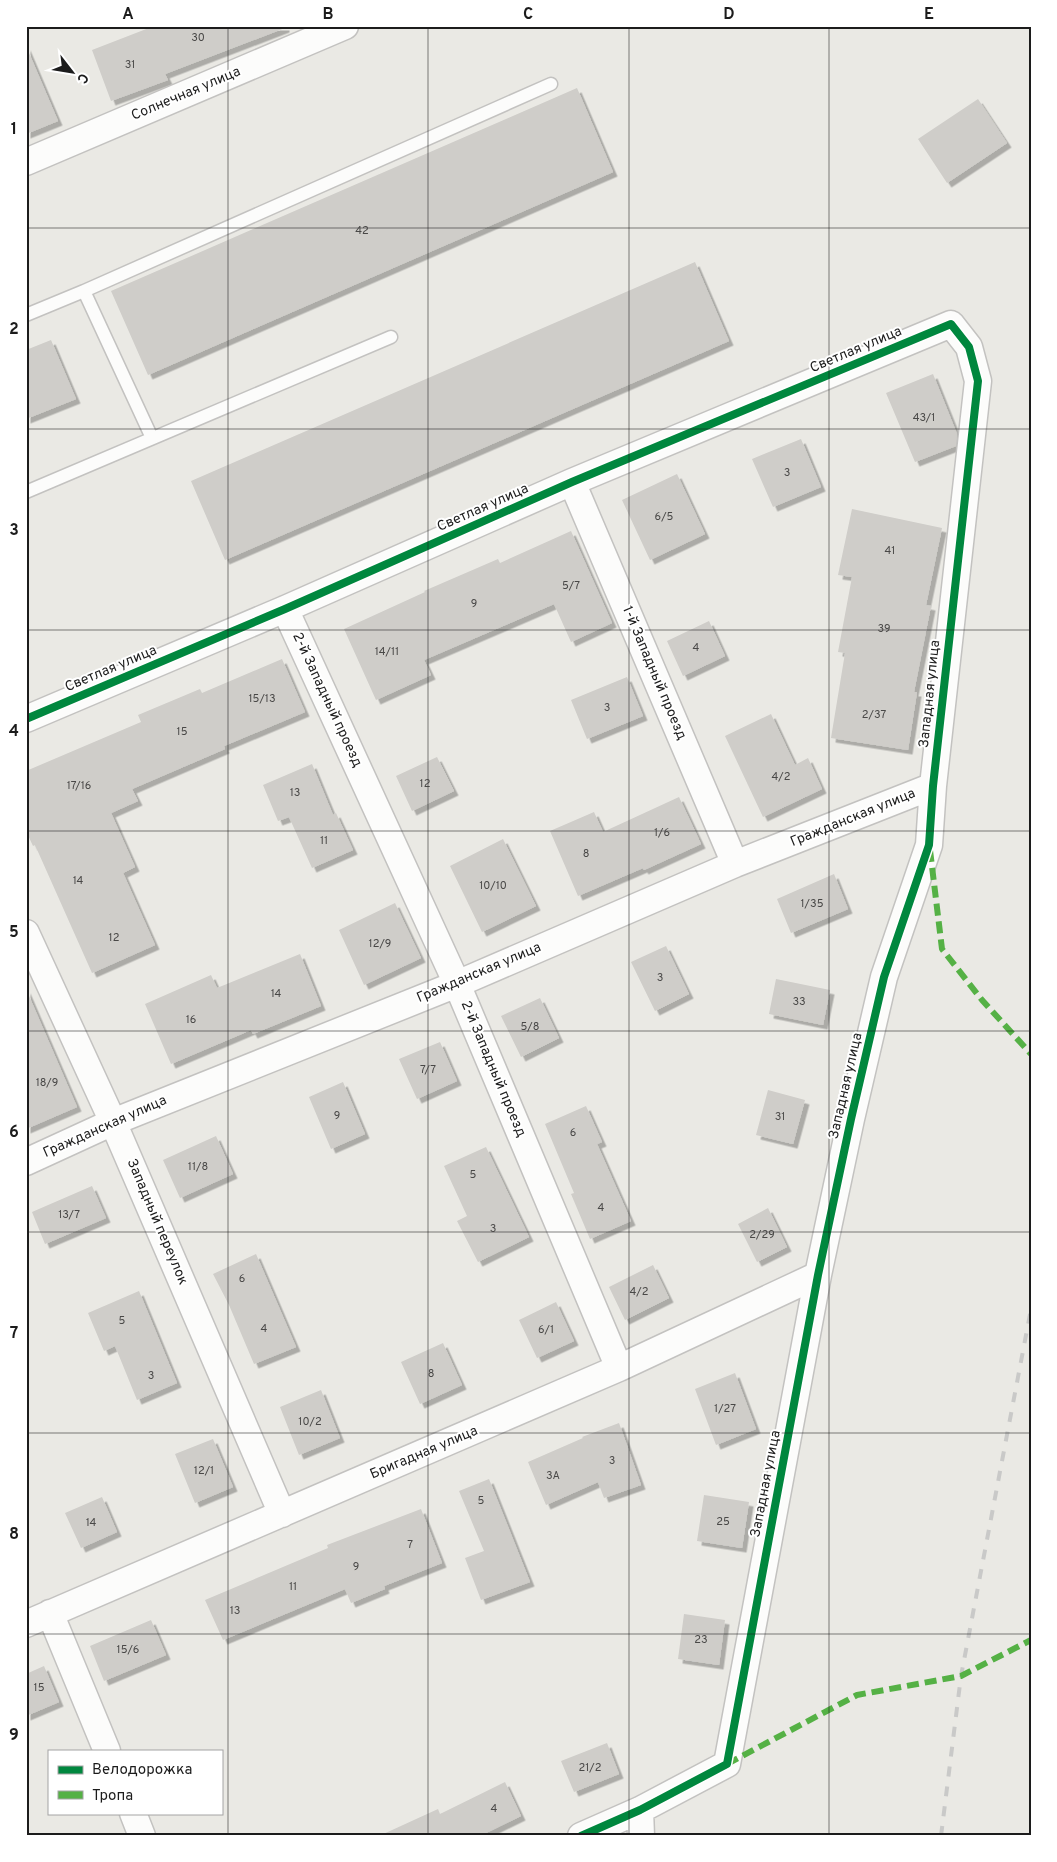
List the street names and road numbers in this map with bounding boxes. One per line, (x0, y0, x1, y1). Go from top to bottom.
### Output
street label: Солнечная улица (129, 63, 243, 125)
street label: Светлая улица (807, 323, 905, 377)
street label: Светлая улица (435, 480, 531, 536)
street label: 1-й Западный проезд (618, 603, 690, 743)
street label: 2-й Западный проезд (288, 630, 366, 770)
street label: Западная улица (916, 639, 944, 749)
street label: Светлая улица (62, 642, 160, 696)
street label: Гражданская улица (788, 785, 918, 851)
street label: Гражданская улица (414, 939, 544, 1007)
street label: 2-й Западный проезд (457, 998, 529, 1140)
street label: Западная улица (826, 1031, 866, 1141)
street label: Гражданская улица (41, 1092, 169, 1162)
street label: Западный переулок (123, 1156, 191, 1288)
street label: Бригадная улица (368, 1423, 480, 1483)
street label: Западная улица (747, 1429, 785, 1539)

